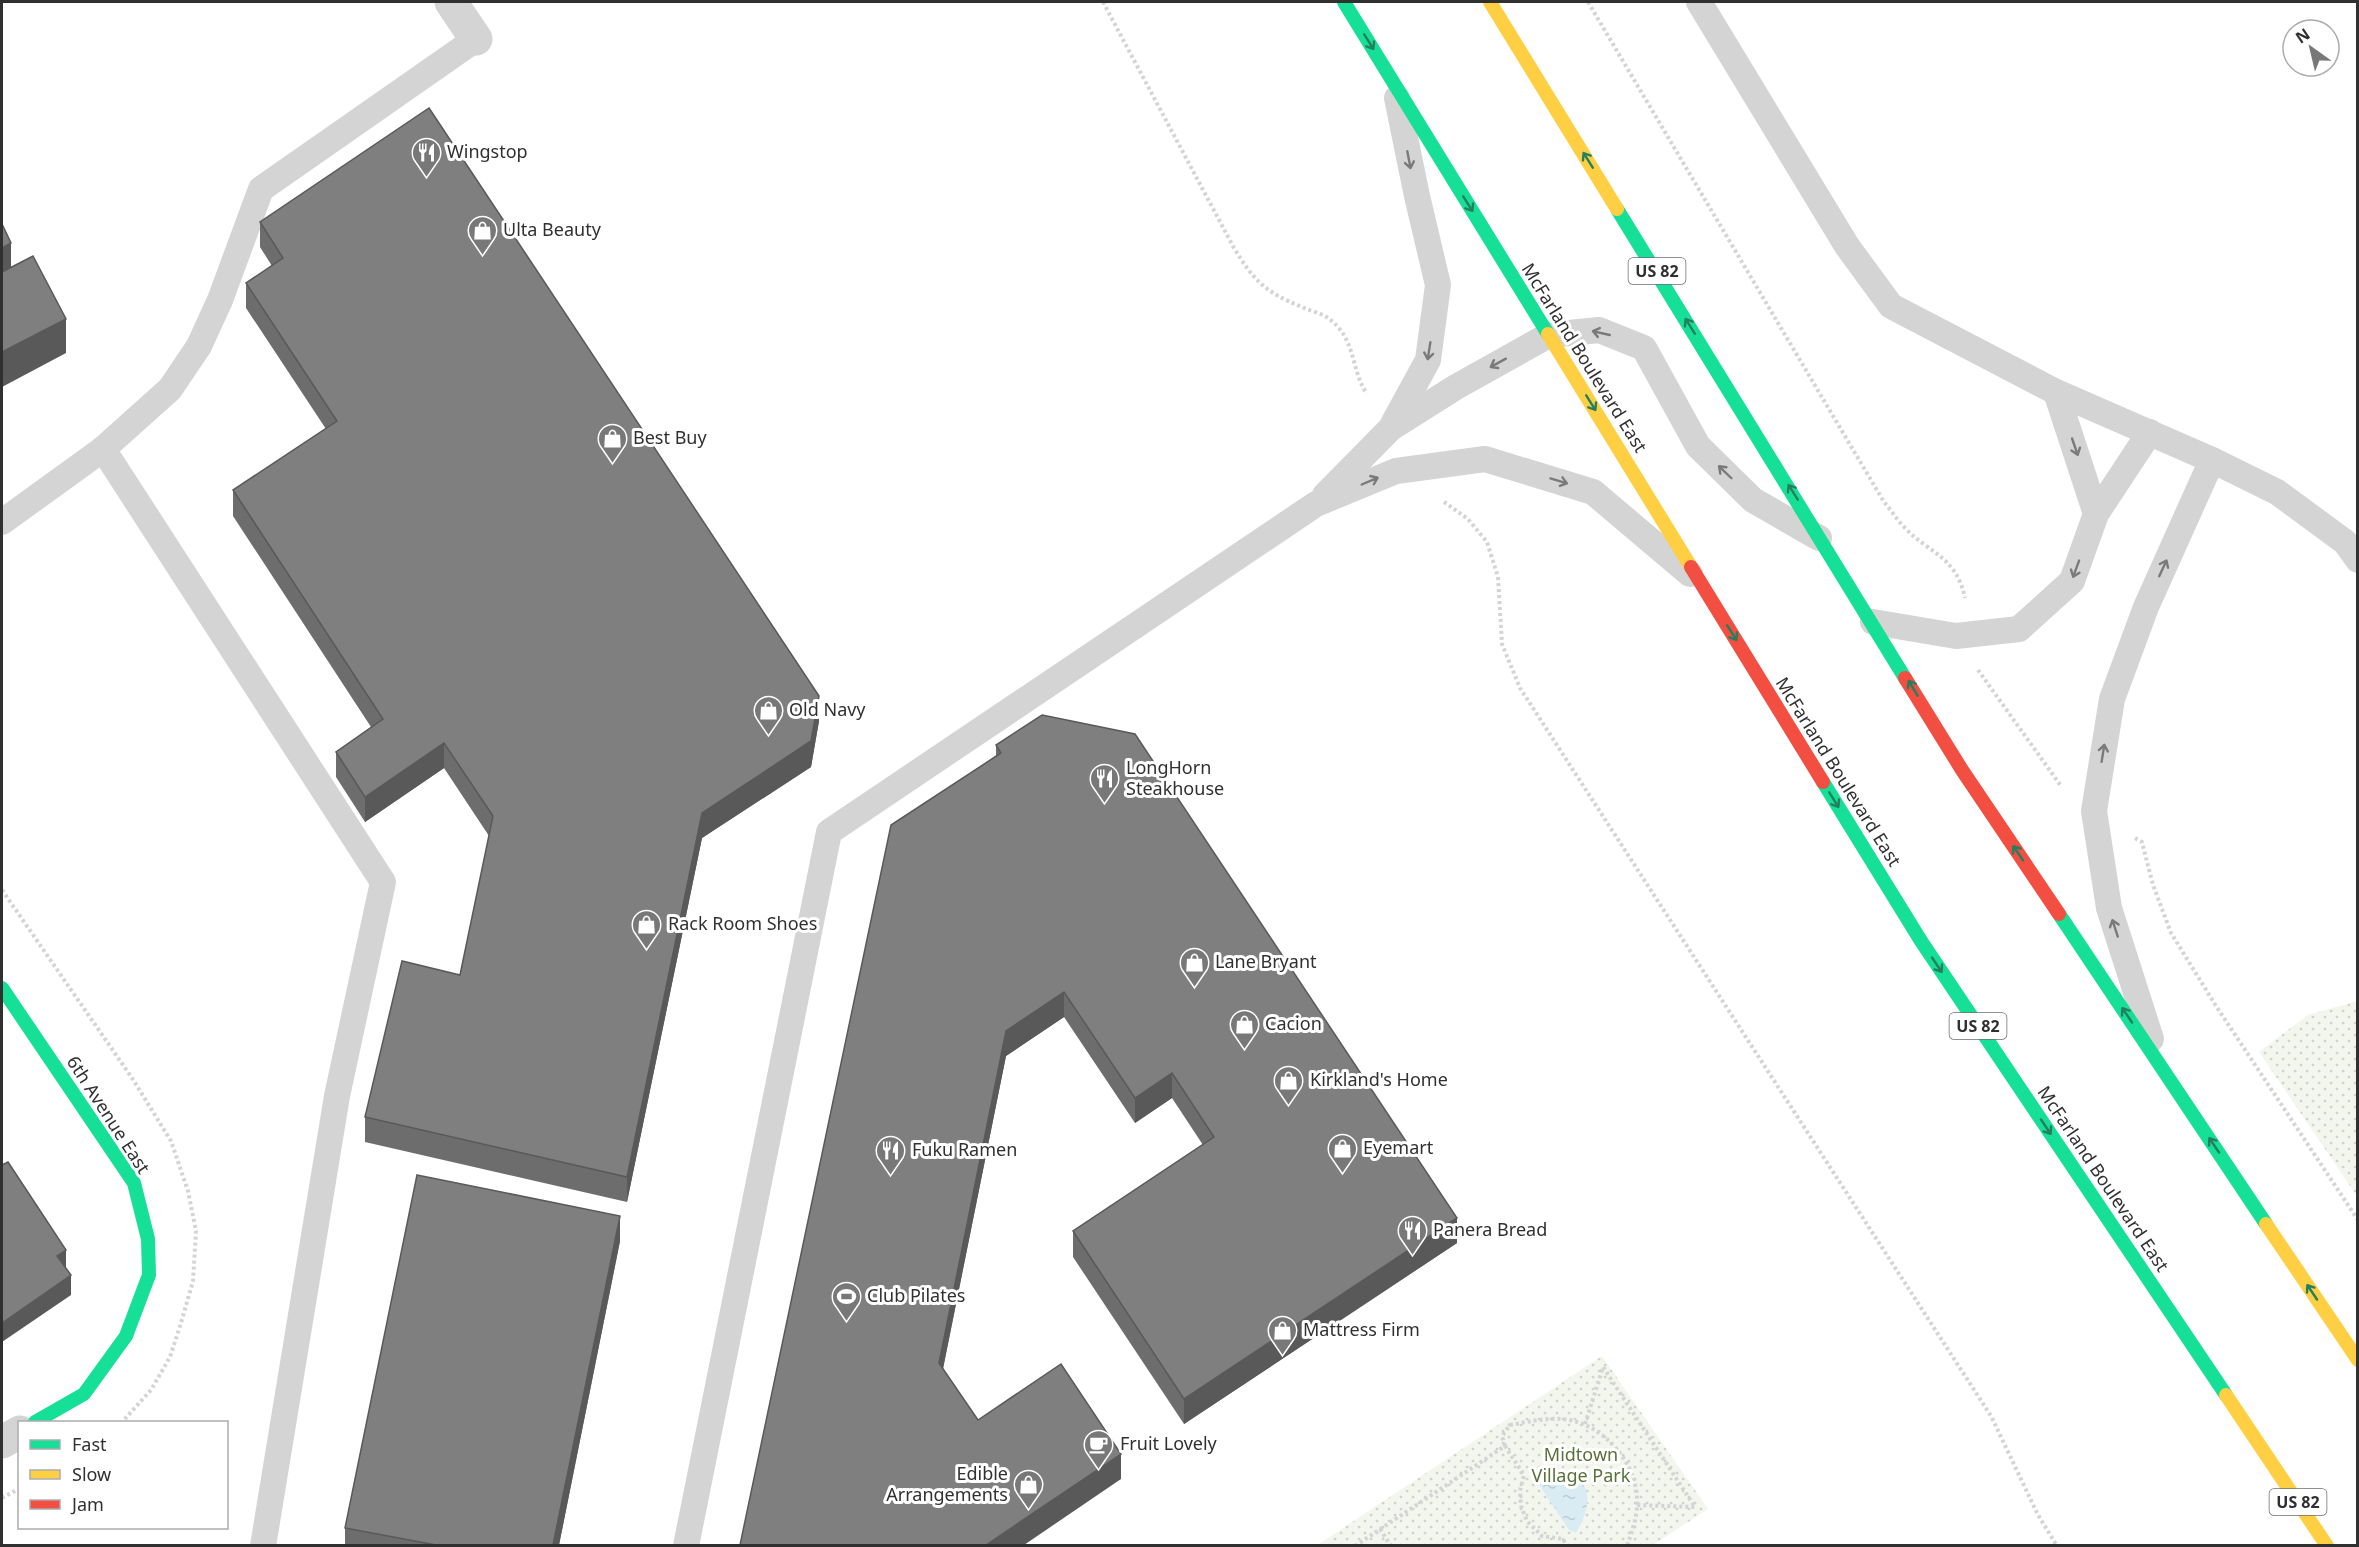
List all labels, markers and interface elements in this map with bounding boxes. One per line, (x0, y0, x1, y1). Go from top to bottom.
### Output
north arrow (2281, 18, 2341, 78)
text: N (2291, 23, 2314, 48)
one-way arrow (1363, 33, 1375, 50)
restaurant icon: Wingstop (410, 136, 442, 178)
place label: Wingstop (447, 139, 528, 163)
one-way arrow (1404, 151, 1416, 170)
one-way arrow (1582, 152, 1594, 169)
one-way arrow (1463, 195, 1475, 212)
shop icon: Ulta Beauty (466, 214, 498, 256)
place label: Ulta Beauty (503, 217, 602, 241)
street label: McFarland Boulevard East (1517, 258, 1653, 457)
road number: US 82 (1628, 258, 1686, 284)
one-way arrow (1684, 318, 1696, 335)
one-way arrow (1592, 326, 1611, 338)
one-way arrow (1423, 341, 1434, 361)
one-way arrow (1490, 357, 1507, 369)
one-way arrow (1585, 394, 1597, 411)
shop icon: Best Buy (596, 422, 628, 464)
place label: Best Buy (633, 425, 707, 449)
one-way arrow (2071, 437, 2082, 456)
one-way arrow (1717, 465, 1732, 480)
one-way arrow (1361, 475, 1379, 486)
one-way arrow (1549, 476, 1568, 487)
one-way arrow (1786, 484, 1798, 501)
one-way arrow (2070, 560, 2081, 578)
one-way arrow (2158, 560, 2170, 578)
one-way arrow (1726, 625, 1739, 642)
street label: McFarland Boulevard East (1771, 672, 1907, 871)
one-way arrow (1907, 680, 1919, 697)
shop icon: Old Navy (752, 694, 784, 736)
place label: Old Navy (789, 697, 866, 721)
one-way arrow (2098, 743, 2109, 763)
place label: LongHorn Steakhouse (1126, 755, 1224, 800)
restaurant icon: LongHorn Steakhouse (1089, 762, 1121, 804)
one-way arrow (1828, 791, 1840, 808)
one-way arrow (2012, 845, 2024, 861)
shop icon: Rack Room Shoes (631, 908, 663, 950)
place label: Rack Room Shoes (668, 911, 817, 935)
one-way arrow (2109, 919, 2120, 938)
shop icon: Lane Bryant (1178, 946, 1210, 988)
place label: Lane Bryant (1215, 949, 1317, 973)
one-way arrow (1931, 957, 1943, 973)
one-way arrow (2121, 1007, 2133, 1023)
shop icon: Cacion (1228, 1008, 1260, 1050)
place label: Cacion (1265, 1011, 1322, 1035)
road number: US 82 (1950, 1013, 2006, 1039)
street label: 6th Avenue East (62, 1051, 156, 1178)
shop icon: Kirkland's Home (1273, 1064, 1305, 1106)
place label: Kirkland's Home (1310, 1067, 1448, 1091)
street label: McFarland Boulevard East (2033, 1081, 2175, 1276)
one-way arrow (2040, 1118, 2052, 1135)
shop icon: Eyemart (1326, 1132, 1358, 1174)
restaurant icon: Fuku Ramen (875, 1134, 907, 1176)
place label: Eyemart (1363, 1135, 1434, 1159)
place label: Fuku Ramen (912, 1137, 1017, 1161)
one-way arrow (2208, 1137, 2221, 1154)
restaurant icon: Panera Bread (1396, 1214, 1428, 1256)
place label: Panera Bread (1433, 1217, 1547, 1241)
sports icon: Club Pilates (830, 1280, 862, 1322)
place label: Club Pilates (867, 1283, 965, 1307)
one-way arrow (2306, 1284, 2319, 1301)
shop icon: Mattress Firm (1266, 1314, 1298, 1356)
place label: Mattress Firm (1303, 1317, 1420, 1341)
legend (18, 1421, 228, 1529)
cafe icon: Fruit Lovely (1083, 1428, 1115, 1470)
place label: Fruit Lovely (1120, 1431, 1218, 1455)
text: Fast (72, 1432, 107, 1456)
park label: Midtown Village Park (1532, 1442, 1631, 1487)
place label: Edible Arrangements (886, 1461, 1008, 1506)
text: Slow (72, 1462, 111, 1486)
shop icon: Edible Arrangements (1013, 1468, 1045, 1510)
road number: US 82 (2270, 1489, 2326, 1515)
text: Jam (70, 1492, 104, 1516)

